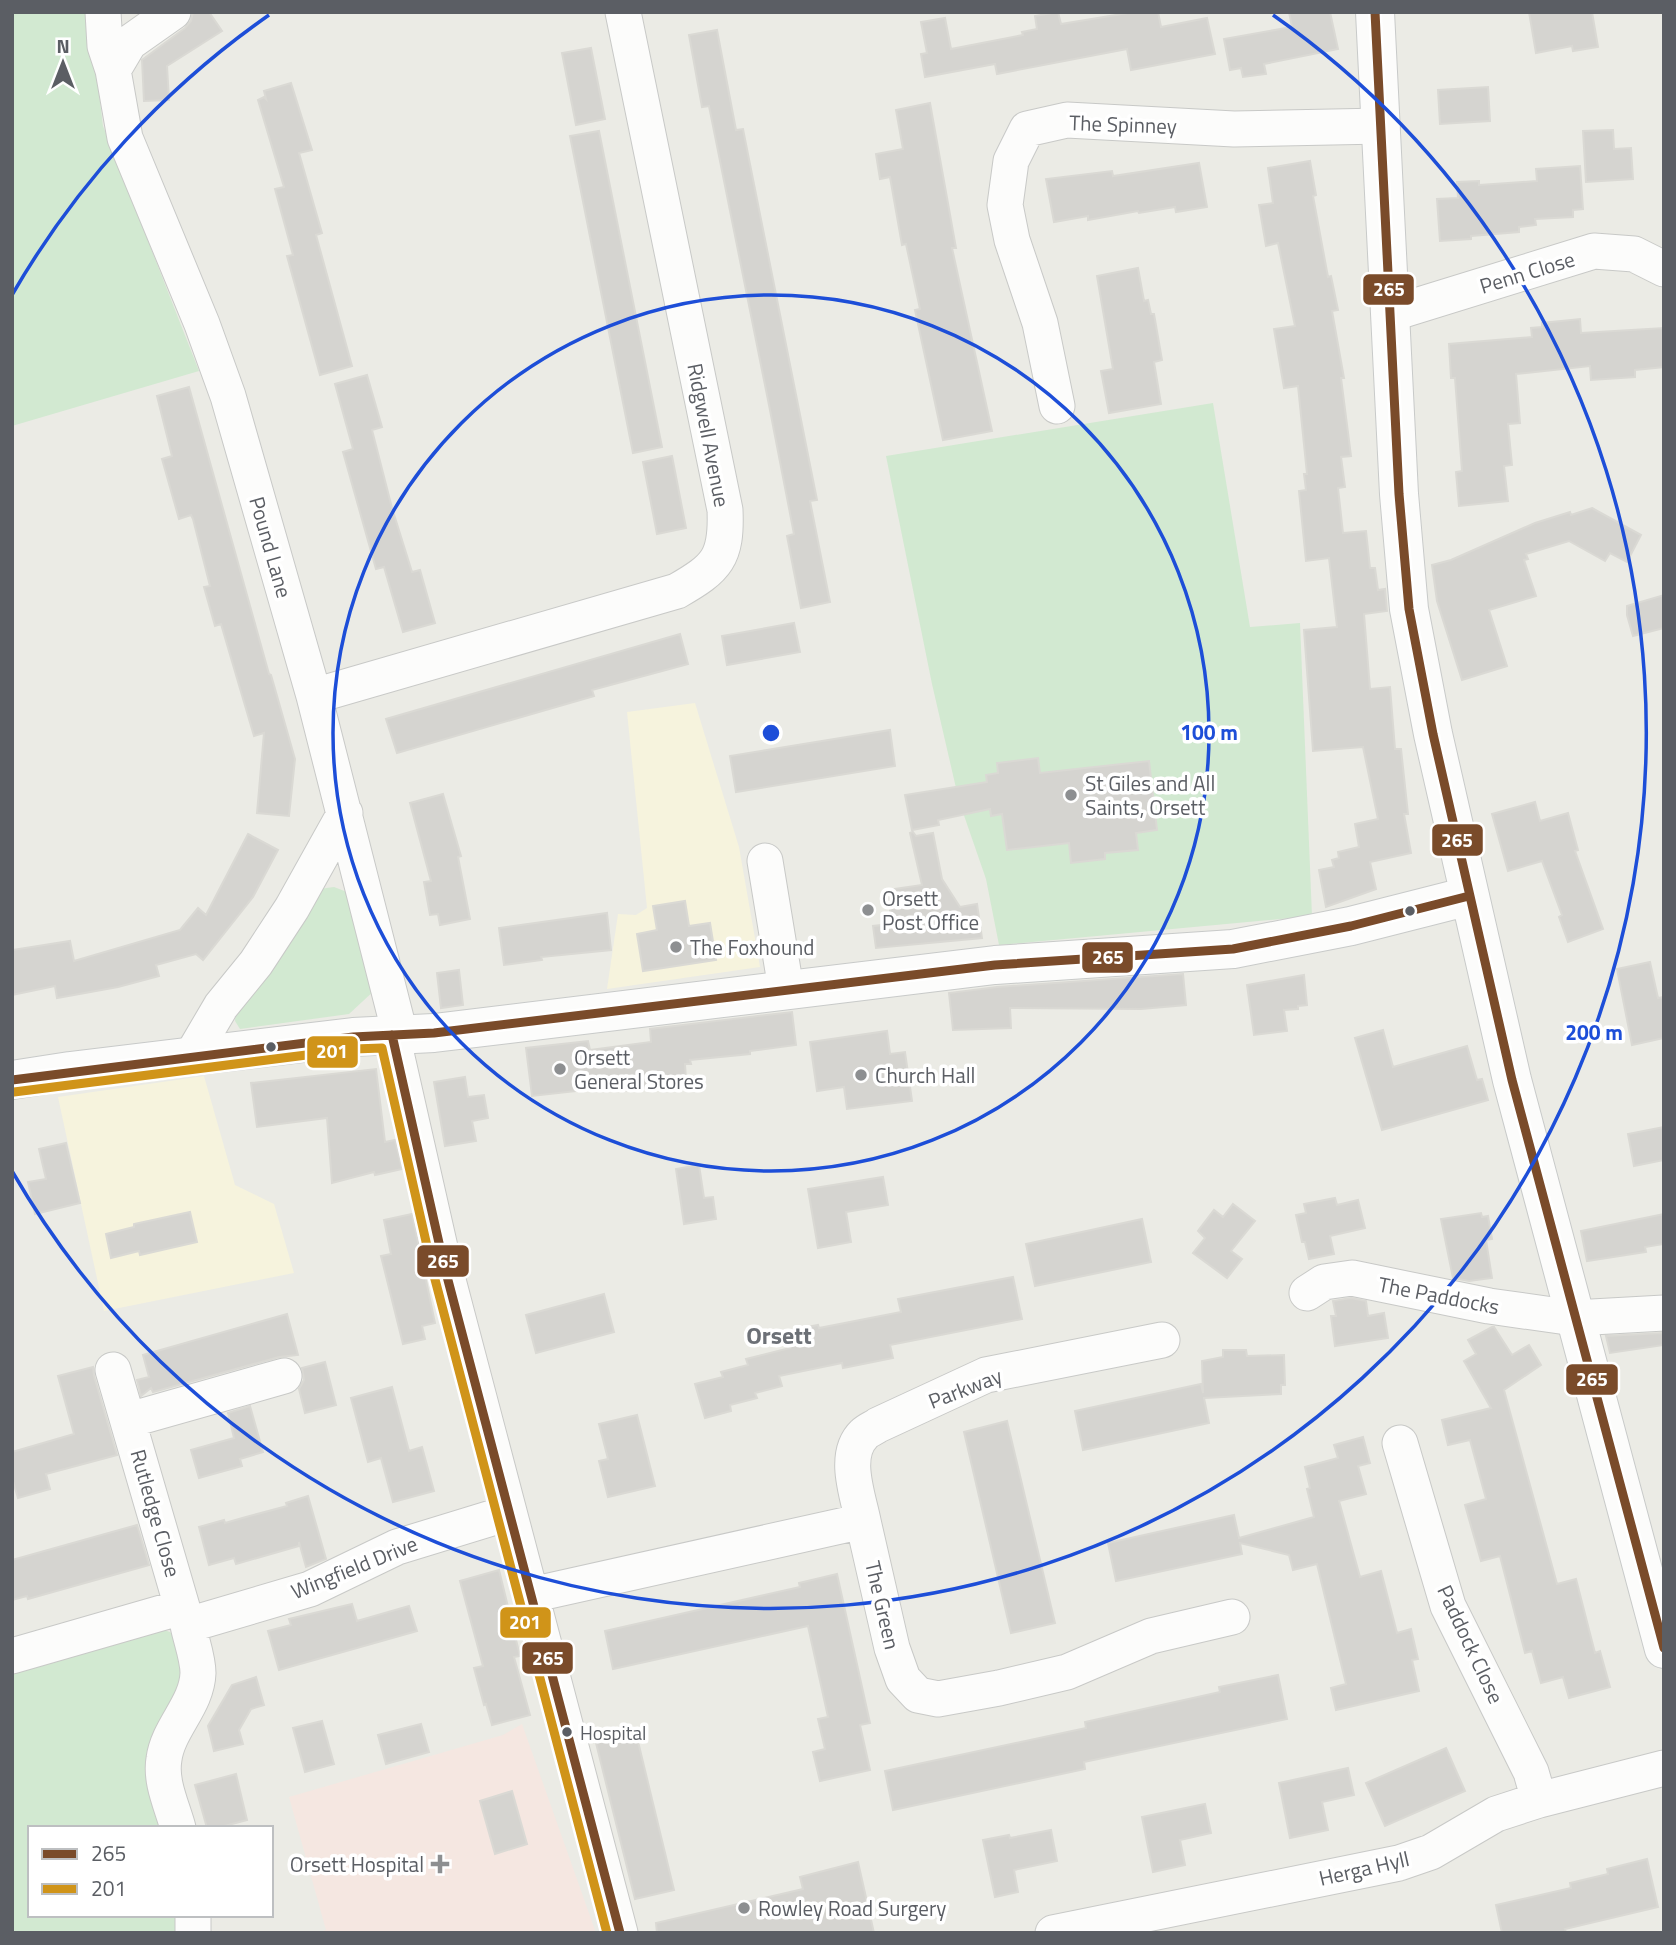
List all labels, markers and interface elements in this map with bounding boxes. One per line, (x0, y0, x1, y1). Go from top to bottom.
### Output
north arrow (28, 28, 98, 98)
text: N (56, 31, 70, 60)
street label: The Spinney (1069, 106, 1177, 142)
street label: Penn Close (1476, 242, 1578, 302)
line badge: 265 (1362, 273, 1415, 306)
text: 265 (1373, 274, 1405, 303)
street label: Ridgwell Avenue (679, 360, 739, 510)
street label: Pound Lane (241, 493, 301, 601)
text: 100 m (1180, 716, 1238, 748)
centre of rings (759, 721, 783, 745)
place label: St Giles and All Saints, Orsett (1085, 767, 1215, 823)
marker: St Giles and All Saints, Orsett (1063, 787, 1079, 803)
line badge: 265 (1431, 823, 1484, 857)
text: 265 (1441, 825, 1473, 854)
place label: Orsett Post Office (882, 882, 979, 938)
marker: Orsett Post Office (860, 902, 876, 918)
unlabelled marker (1403, 904, 1417, 918)
place label: The Foxhound (690, 931, 814, 963)
marker: The Foxhound (668, 939, 684, 955)
line badge: 265 (1081, 941, 1134, 974)
text: 265 (1092, 942, 1124, 971)
text: 200 m (1565, 1016, 1623, 1048)
line badge: 201 (306, 1035, 359, 1069)
text: 201 (316, 1036, 348, 1065)
unlabelled marker (264, 1040, 278, 1054)
place label: Orsett General Stores (574, 1041, 704, 1097)
place label: Church Hall (875, 1059, 975, 1091)
marker: Orsett General Stores (552, 1061, 568, 1077)
marker: Church Hall (853, 1067, 869, 1083)
line badge: 265 (416, 1244, 470, 1278)
text: 265 (427, 1246, 459, 1275)
street label: The Paddocks (1376, 1268, 1502, 1322)
district label: Orsett (746, 1317, 812, 1353)
street label: Parkway (923, 1359, 1007, 1417)
line badge: 265 (1565, 1363, 1619, 1396)
text: 265 (1576, 1364, 1608, 1393)
street label: Rutledge Close (122, 1445, 190, 1581)
street label: Wingfield Drive (286, 1527, 422, 1607)
street label: The Green (857, 1558, 909, 1652)
street label: Paddock Close (1430, 1579, 1512, 1709)
line badge: 201 (499, 1606, 552, 1639)
text: 201 (509, 1607, 541, 1636)
line badge: 265 (521, 1641, 574, 1675)
text: 265 (532, 1643, 564, 1672)
place label: Hospital (580, 1718, 646, 1747)
marker: Hospital (560, 1725, 574, 1739)
legend (28, 1826, 273, 1917)
text: 265 (91, 1837, 126, 1869)
street label: Herga Hyll (1316, 1842, 1412, 1894)
place label: Orsett Hospital (290, 1848, 424, 1880)
marker: Orsett Hospital (430, 1854, 450, 1874)
text: 201 (91, 1872, 126, 1904)
place label: Rowley Road Surgery (758, 1892, 946, 1924)
marker: Rowley Road Surgery (736, 1900, 752, 1916)

